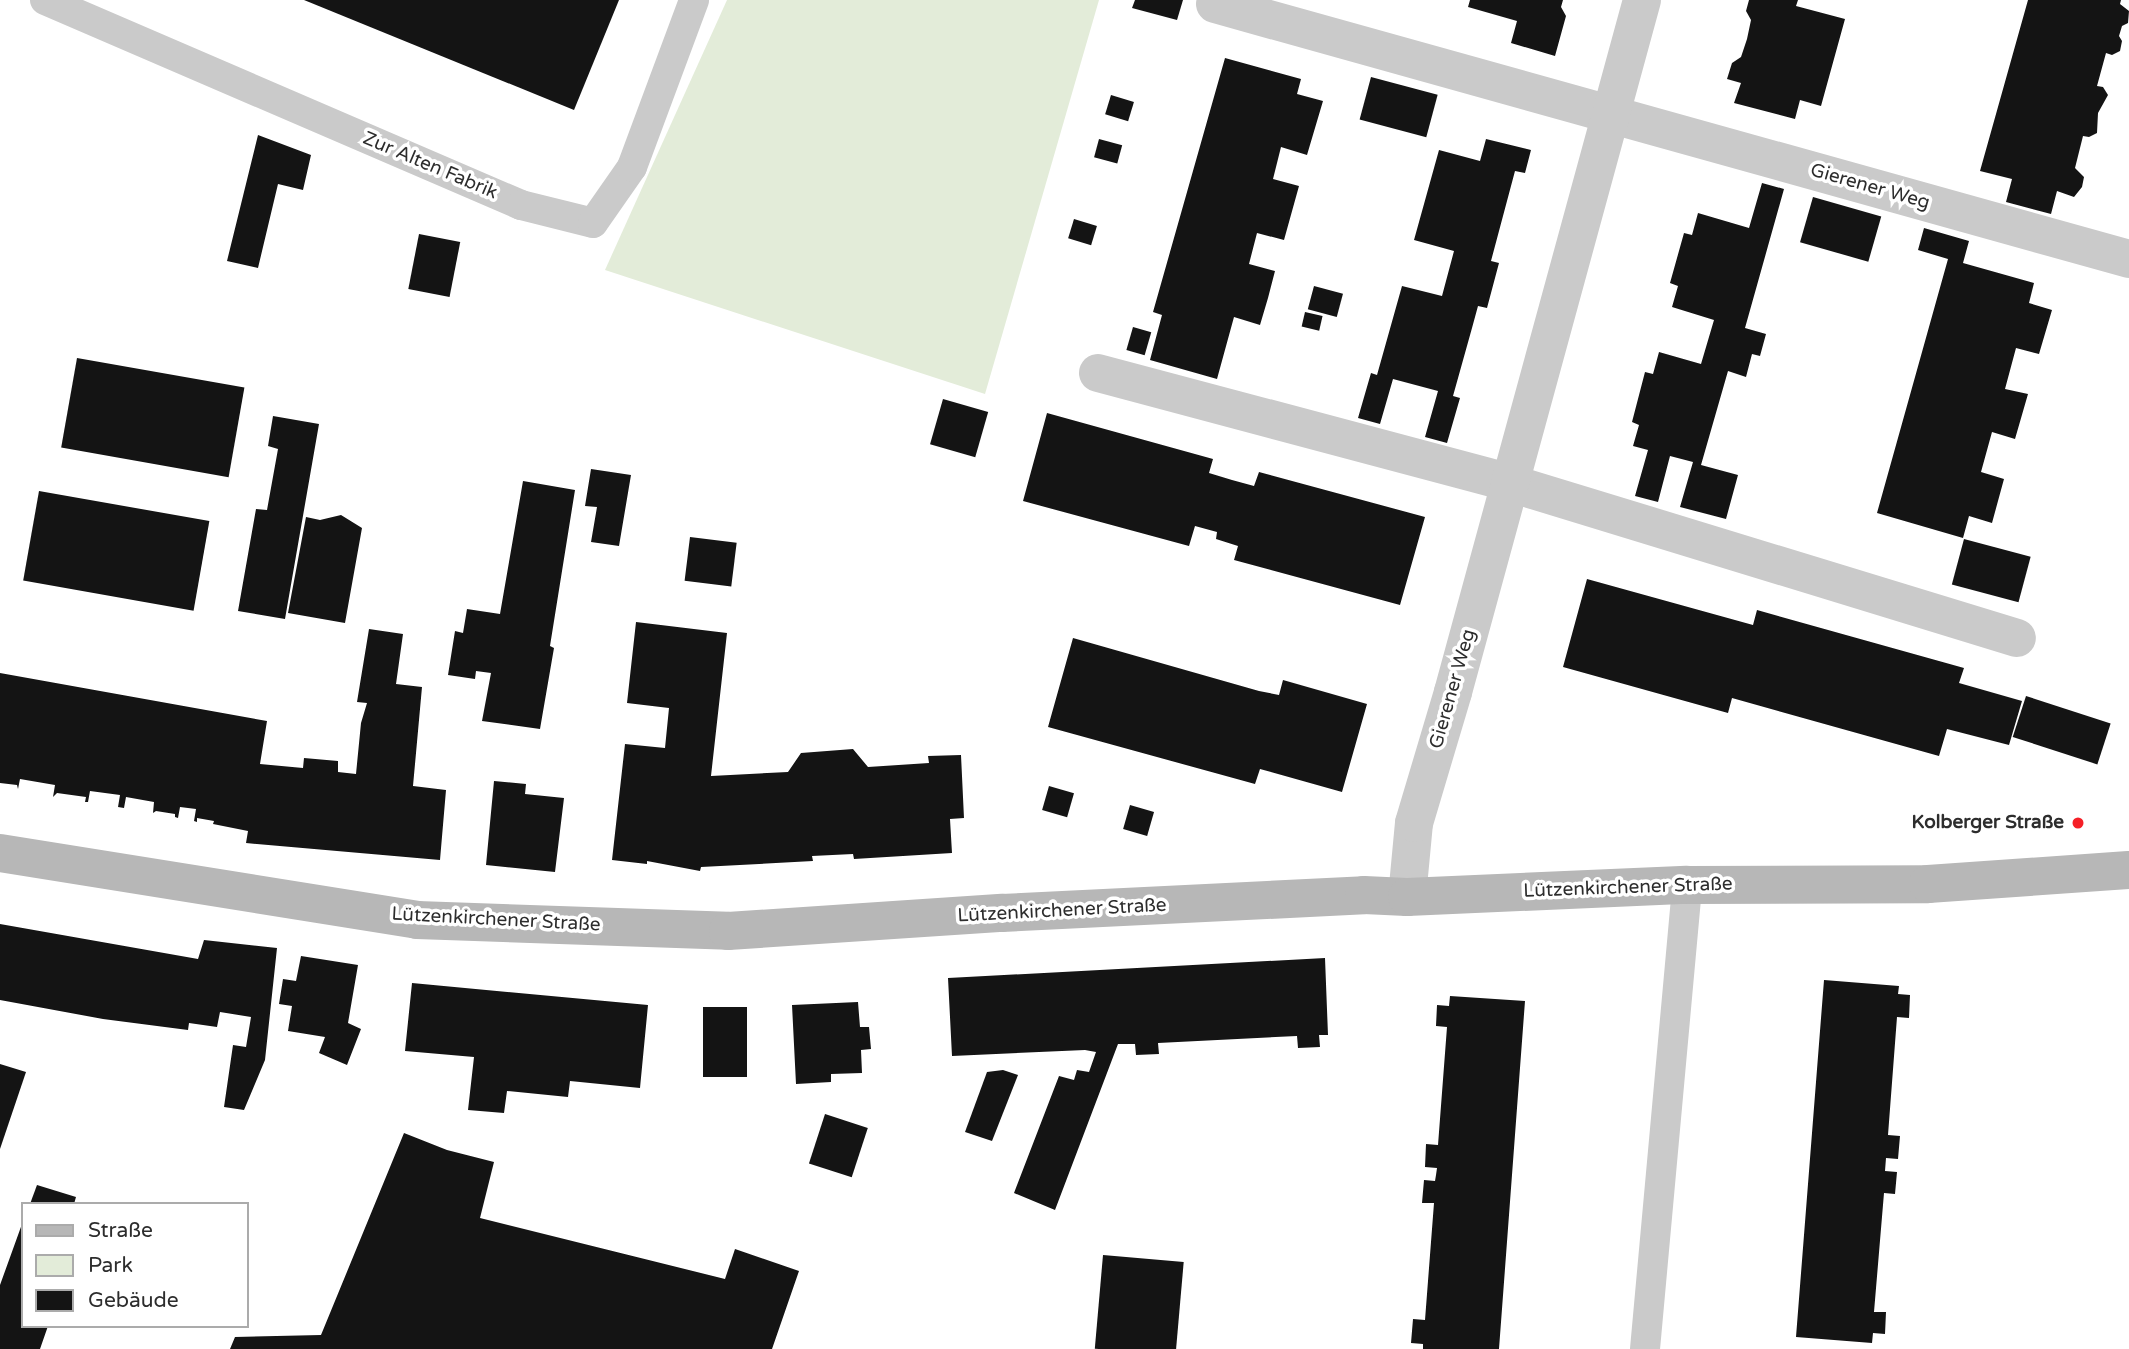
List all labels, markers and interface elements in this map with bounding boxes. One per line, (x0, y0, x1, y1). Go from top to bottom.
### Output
street label: Zur Alten Fabrik (359, 127, 501, 205)
street label: Gierener Weg (1808, 159, 1932, 215)
street label: Gierener Weg (1425, 627, 1481, 751)
place label: Kolberger Straße (1911, 812, 2064, 834)
marker: Kolberger Straße (2070, 815, 2086, 831)
street label: Lützenkirchener Straße (1523, 873, 1733, 903)
street label: Lützenkirchener Straße (957, 894, 1167, 928)
street label: Lützenkirchener Straße (391, 903, 601, 937)
legend (21, 1202, 248, 1328)
text: Straße (88, 1218, 153, 1243)
text: Park (88, 1253, 133, 1278)
text: Gebäude (88, 1288, 179, 1313)

